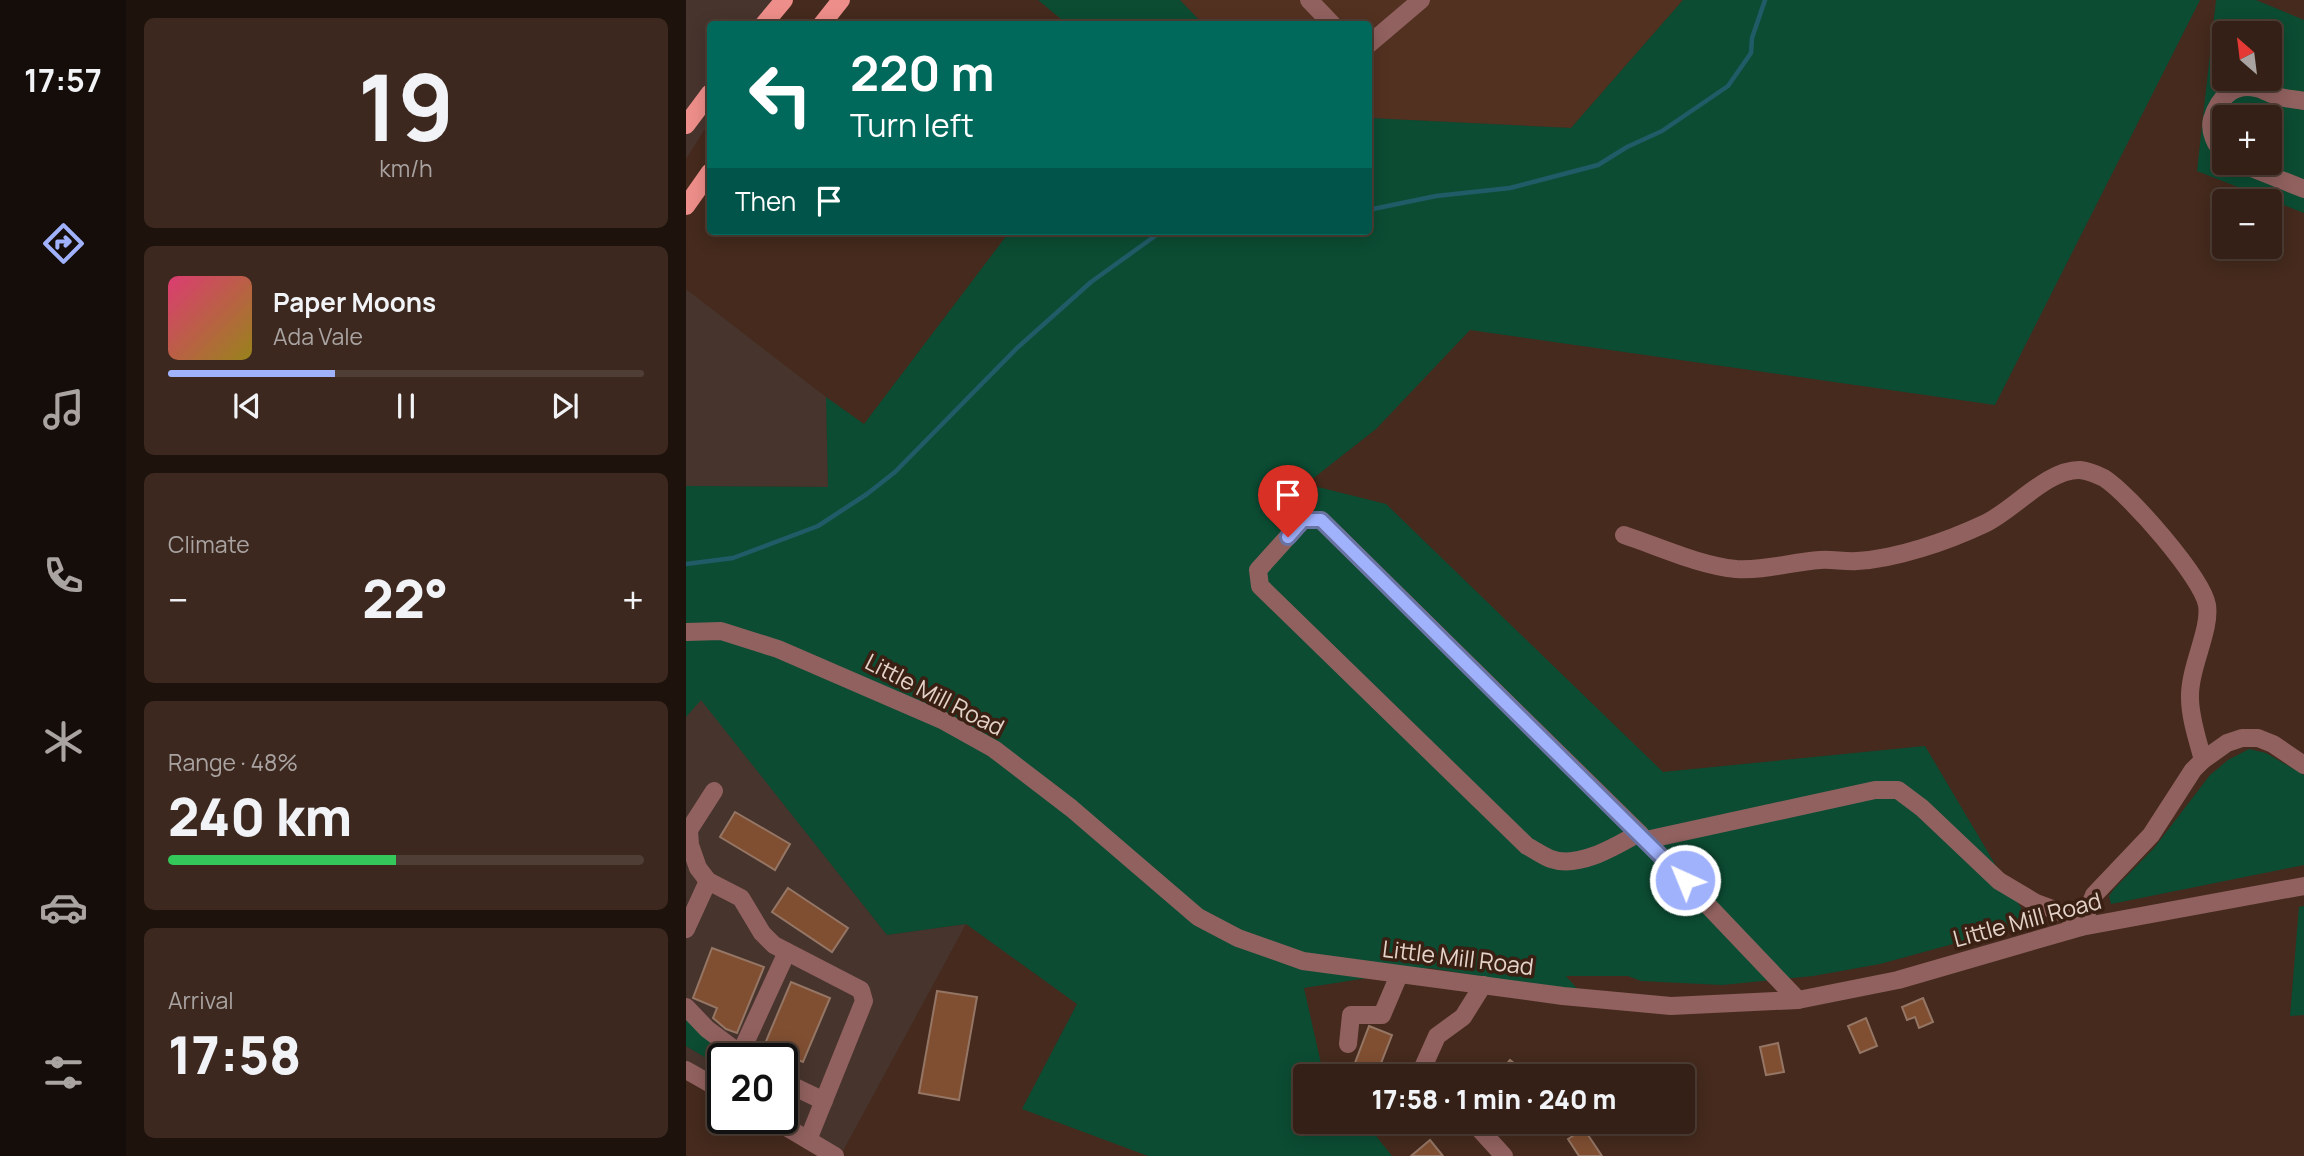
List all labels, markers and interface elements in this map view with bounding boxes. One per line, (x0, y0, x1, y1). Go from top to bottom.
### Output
north arrow (2212, 21, 2282, 91)
map controls (2212, 21, 2282, 259)
text: 220 m (850, 39, 994, 106)
text: 19 (358, 44, 454, 168)
icon: left (735, 49, 826, 140)
text: 17:57 (24, 58, 102, 102)
text: Turn left (850, 103, 974, 147)
button: + (2212, 105, 2282, 175)
text: km/h (379, 152, 433, 184)
icon: arrive (810, 182, 848, 220)
text: Then (735, 183, 796, 219)
button: − (2212, 189, 2282, 259)
icon: directions (39, 219, 88, 268)
text: Paper Moons (273, 284, 436, 320)
text: Ada Vale (273, 320, 363, 352)
icon: music (39, 385, 88, 434)
icon: previous (228, 387, 266, 425)
icon: pause (387, 387, 425, 425)
icon: next (546, 387, 584, 425)
pin (1258, 465, 1318, 537)
icon: arrive (1269, 476, 1307, 514)
text: Climate (168, 528, 250, 560)
icon: phone (39, 551, 88, 600)
text: 22° (362, 563, 448, 634)
text: − (168, 573, 189, 625)
text: + (622, 573, 644, 625)
street label: Little Mill Road (860, 645, 1010, 743)
icon: climate (39, 717, 88, 766)
text: Range · 48% (168, 746, 298, 778)
text: 240 km (168, 781, 352, 852)
position arrow (1648, 843, 1722, 917)
icon: car (39, 883, 88, 932)
street label: Little Mill Road (1949, 884, 2105, 954)
street label: Little Mill Road (1381, 932, 1535, 982)
text: Arrival (168, 984, 234, 1016)
text: 17:58 (168, 1019, 301, 1090)
speed limit sign: 20 (707, 1043, 798, 1134)
icon: filters (39, 1048, 88, 1097)
text: 17:58 · 1 min · 240 m (1372, 1081, 1616, 1117)

